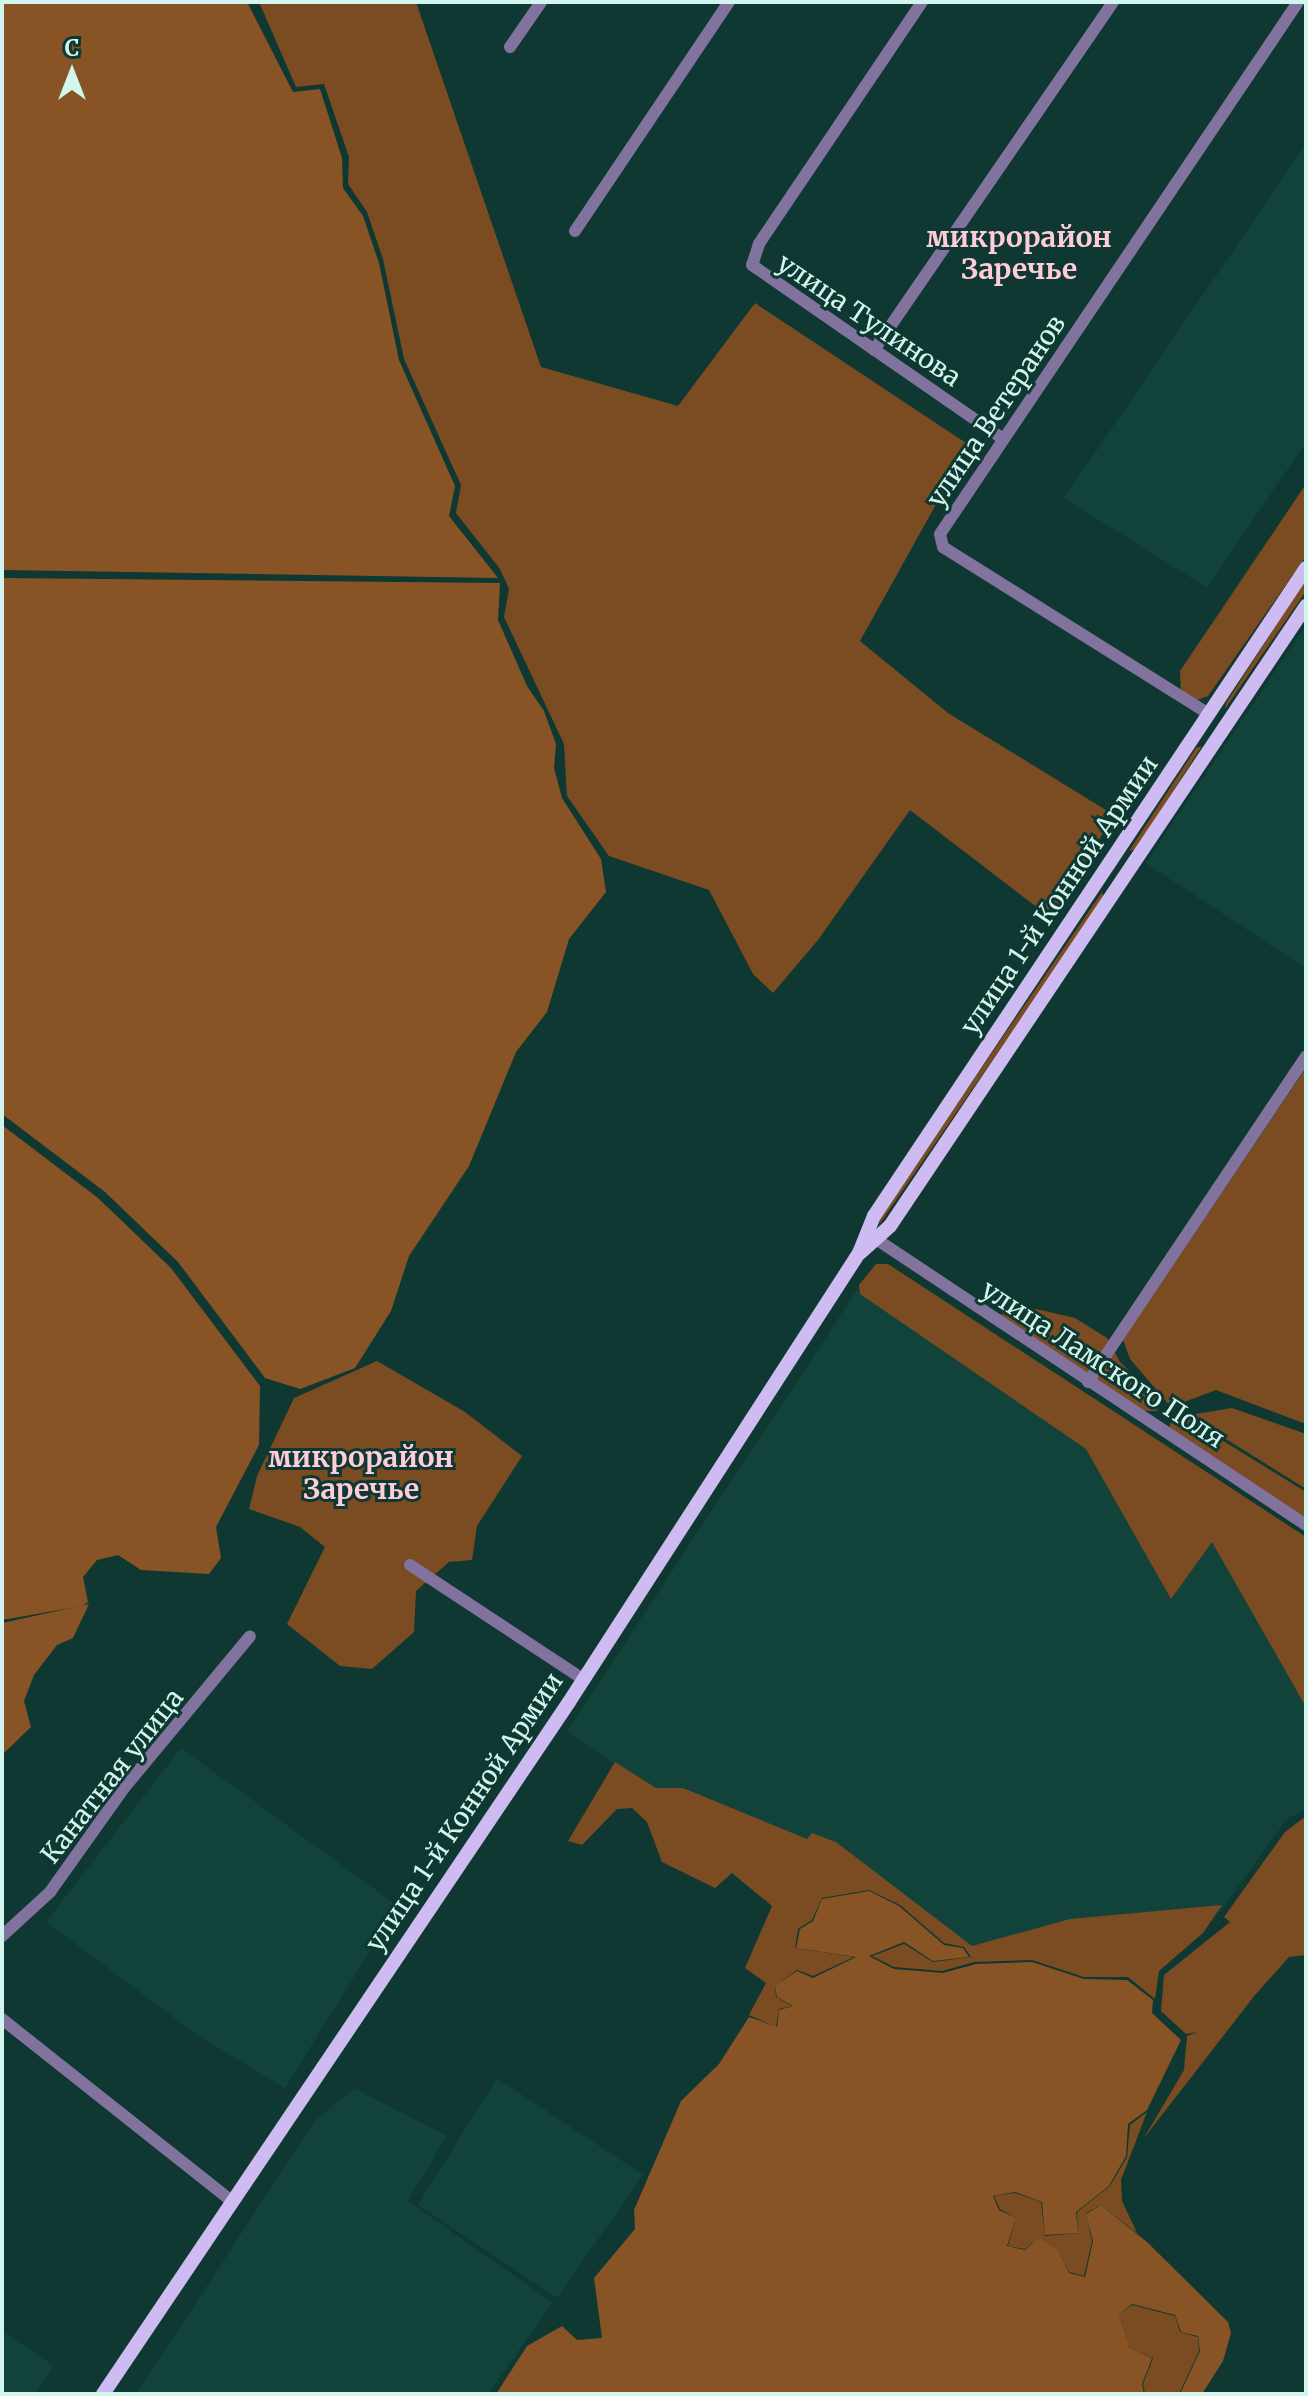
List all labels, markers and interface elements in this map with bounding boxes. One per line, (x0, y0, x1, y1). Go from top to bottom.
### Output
north arrow (32, 32, 112, 112)
text: С (65, 34, 79, 62)
district label: микрорайон Заречье (926, 220, 1112, 286)
street label: улица Тулинова (771, 247, 967, 393)
street label: улица Ветеранов (920, 309, 1072, 513)
street label: улица 1-й Конной Армии (954, 750, 1164, 1040)
street label: улица Ламского Поля (976, 1274, 1230, 1454)
district label: микрорайон Заречье (268, 1440, 454, 1506)
street label: улица 1-й Конной Армии (359, 1667, 569, 1957)
street label: Канатная улица (34, 1683, 190, 1869)

